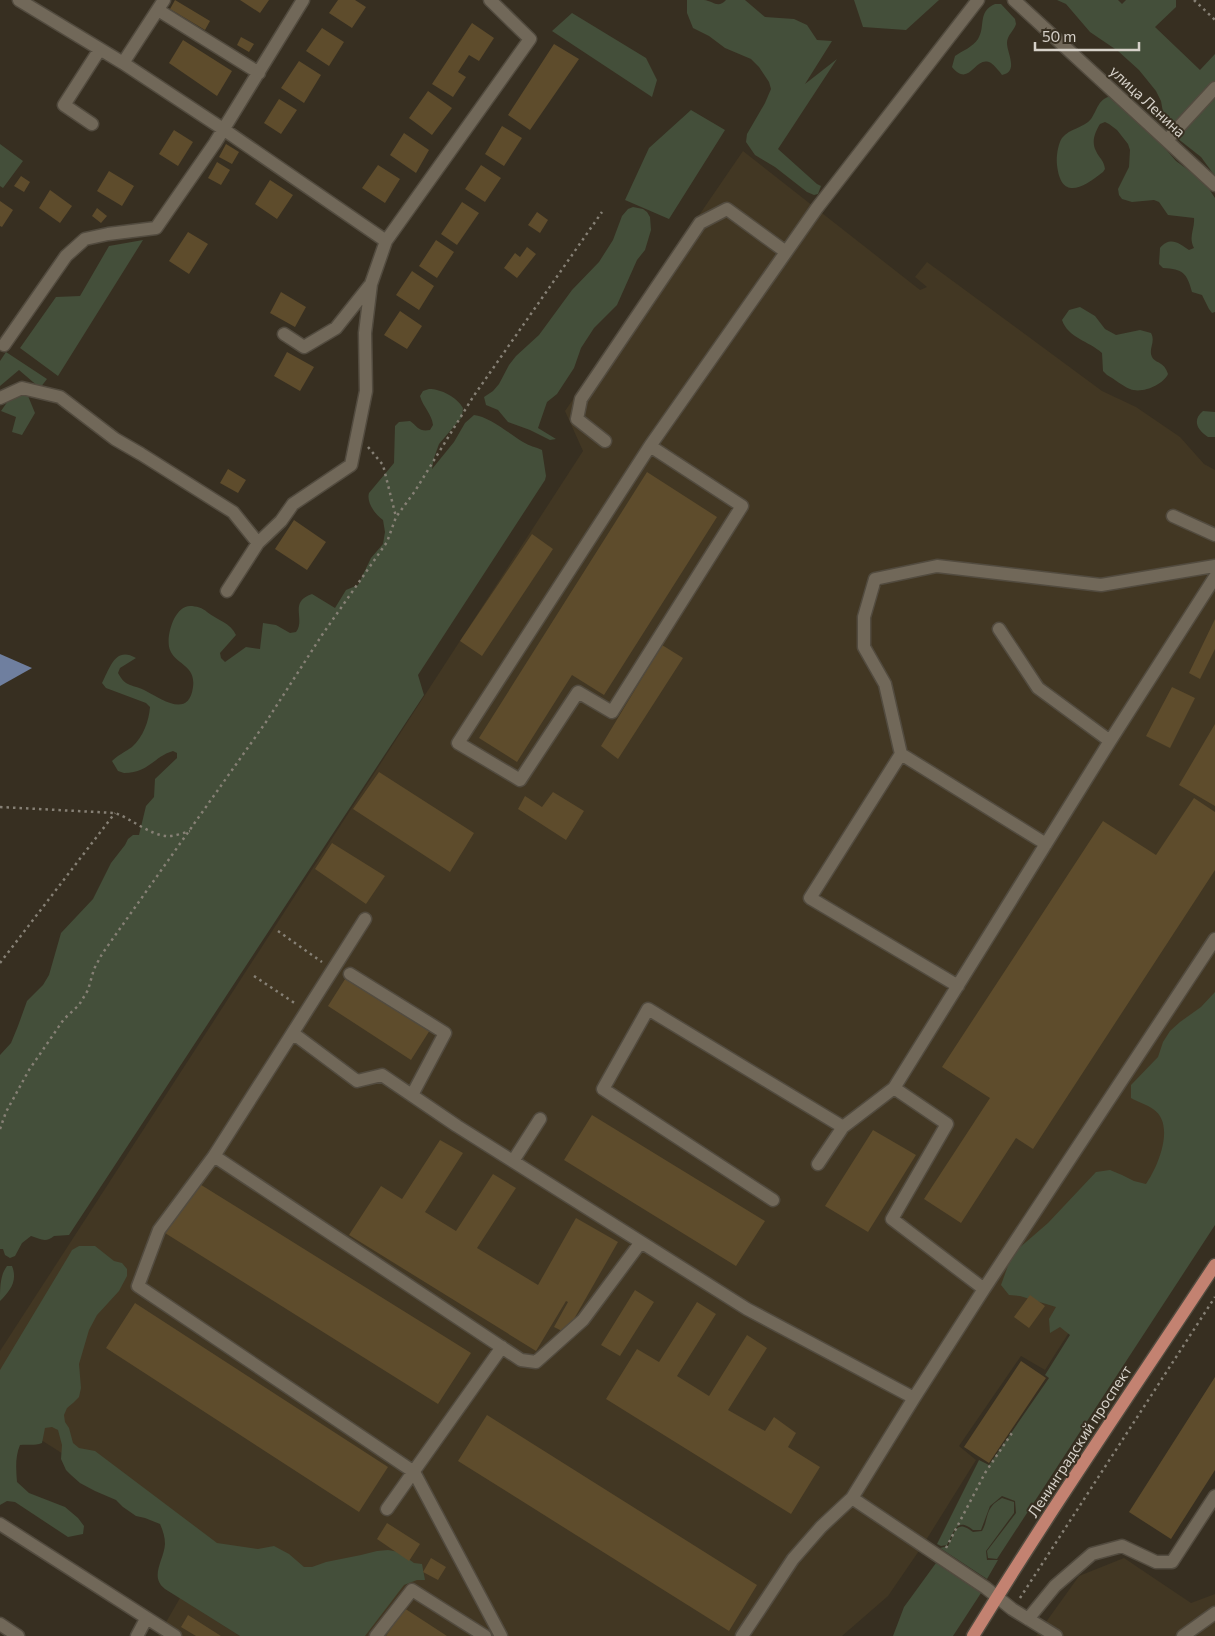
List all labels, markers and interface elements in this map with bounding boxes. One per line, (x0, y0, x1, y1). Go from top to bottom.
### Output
scale bar (1035, 20, 1139, 52)
text: 50 m (1042, 27, 1076, 45)
street label: улица Ленина (1107, 61, 1189, 141)
street label: Ленинградский проспект (1023, 1362, 1135, 1520)

